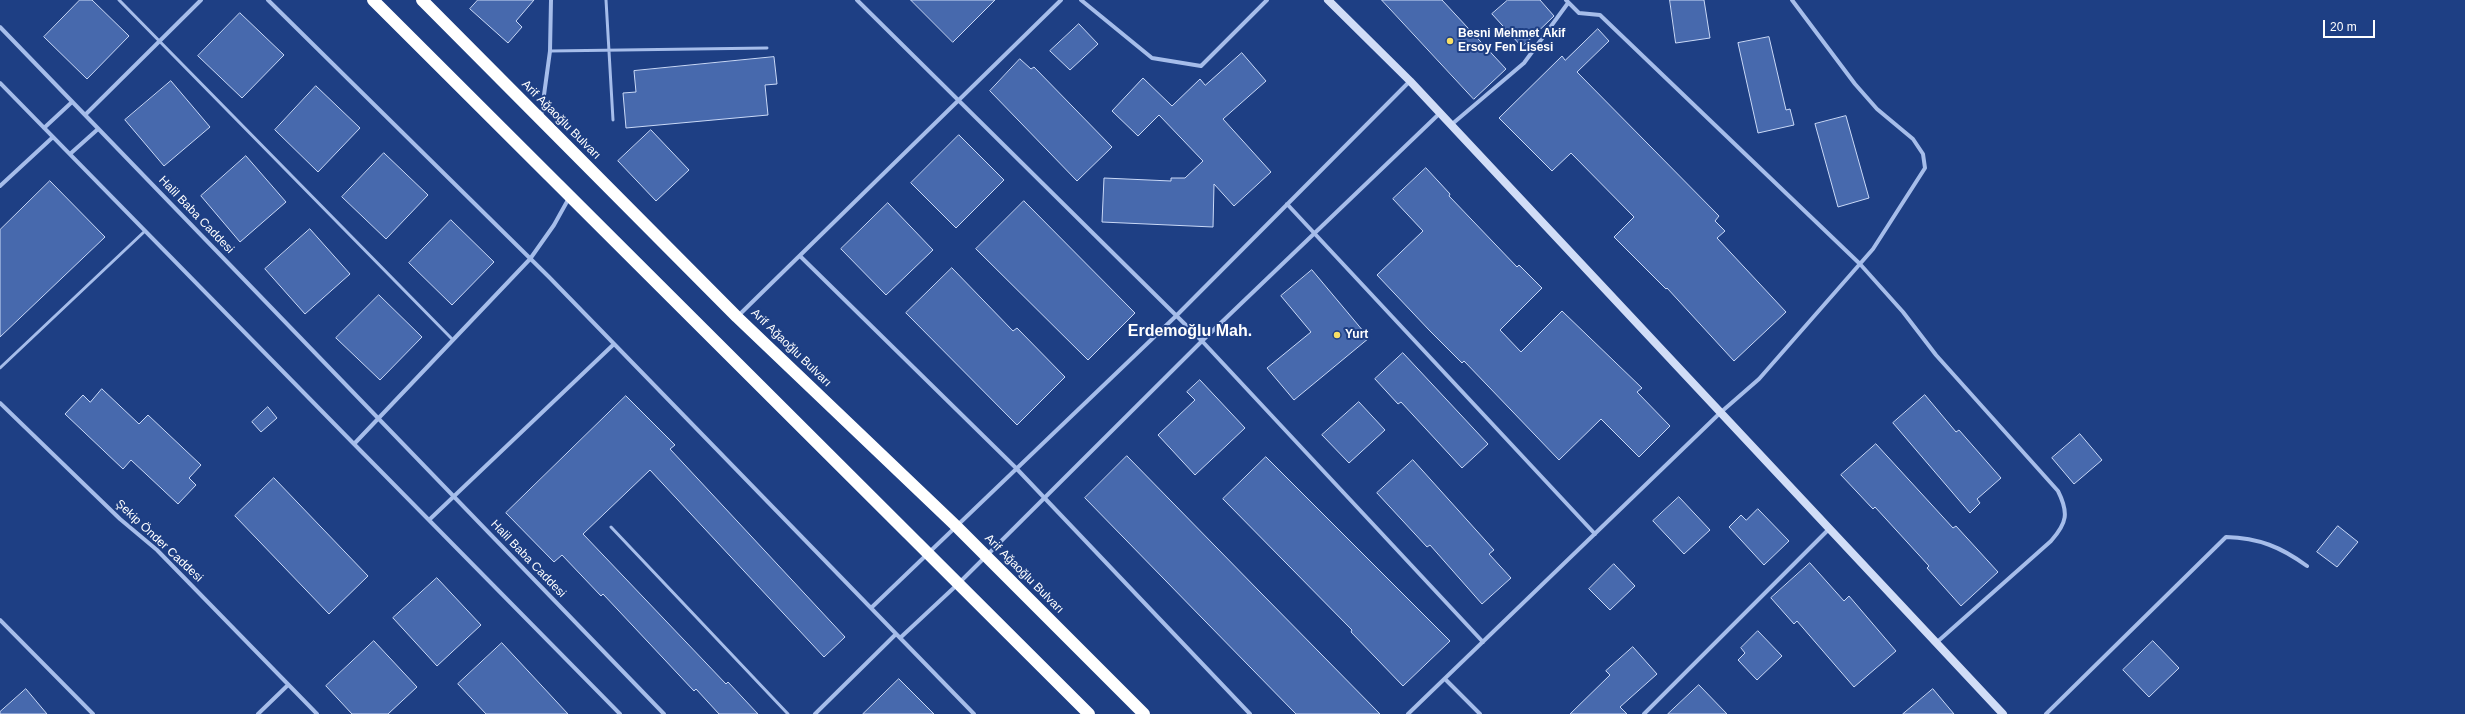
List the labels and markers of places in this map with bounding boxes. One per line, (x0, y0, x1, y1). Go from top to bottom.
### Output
place label: Besni Mehmet Akif Ersoy Fen Lisesi (1458, 27, 1565, 55)
marker: Besni Mehmet Akif Ersoy Fen Lisesi (1445, 36, 1455, 46)
place label: Yurt (1345, 328, 1368, 342)
marker: Yurt (1332, 330, 1342, 340)

